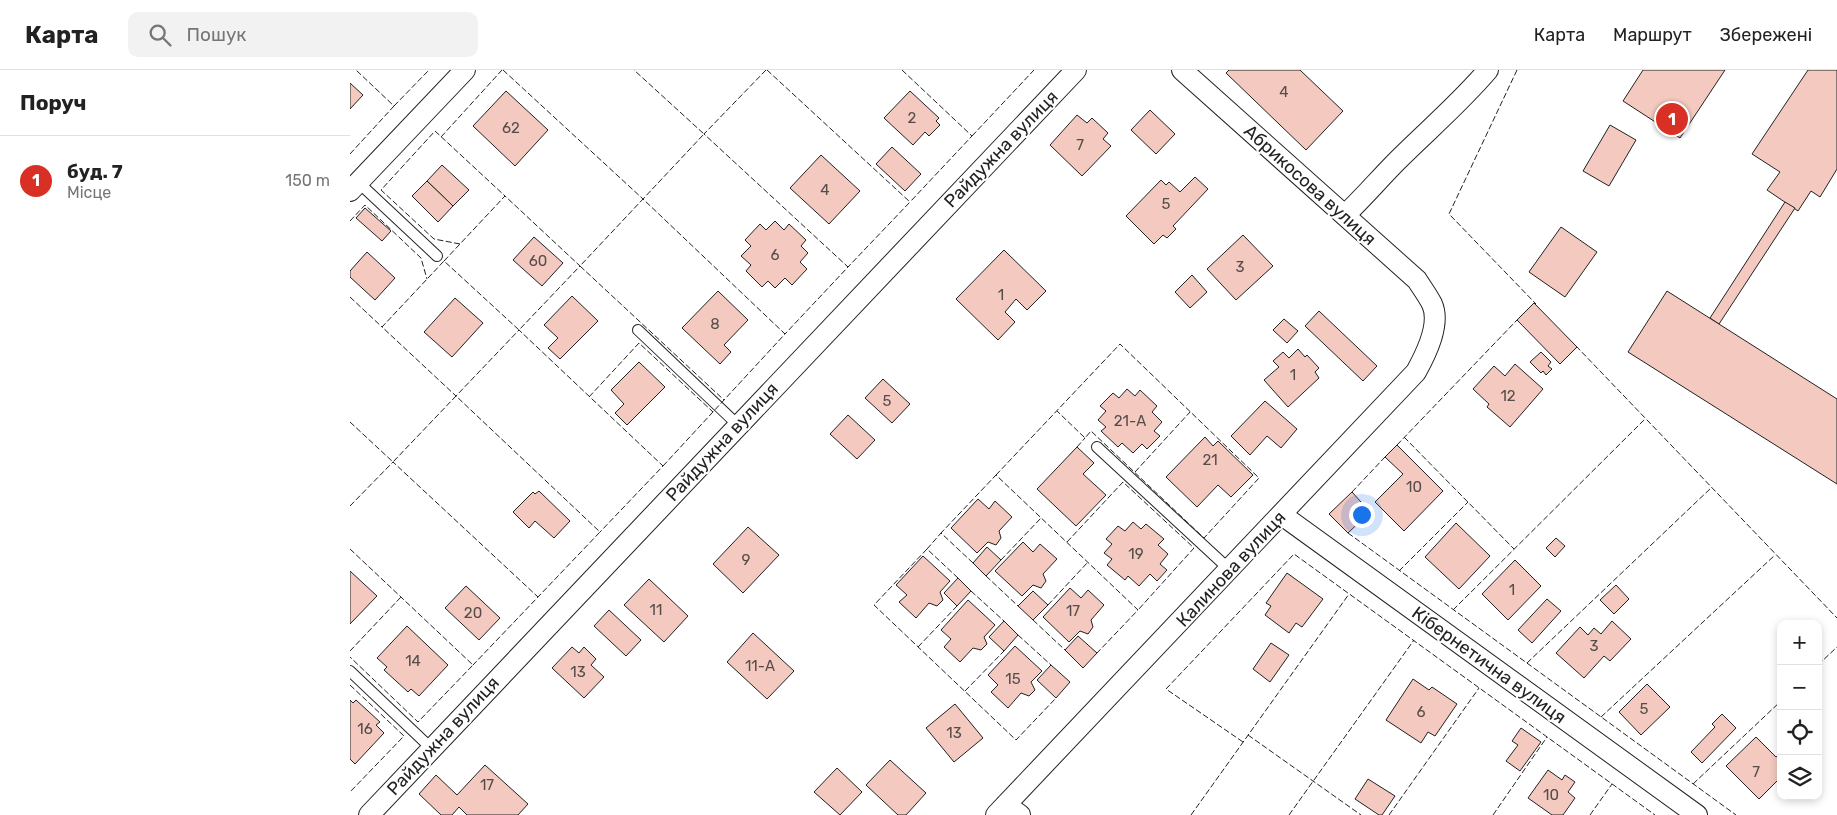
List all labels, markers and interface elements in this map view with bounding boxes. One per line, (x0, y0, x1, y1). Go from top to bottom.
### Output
search box (128, 12, 478, 57)
text: Карта (25, 21, 98, 49)
icon: search (146, 21, 174, 49)
text: Пошук (186, 23, 246, 46)
text: Карта (1534, 24, 1585, 46)
text: Маршрут (1613, 24, 1692, 46)
text: Збережені (1720, 24, 1812, 46)
house number: 4 (1279, 83, 1289, 101)
street label: Райдужна вулиця (939, 86, 1063, 212)
text: Поруч (20, 90, 86, 115)
pin: 1 (1656, 100, 1688, 138)
house number: 2 (908, 109, 917, 127)
house number: 62 (502, 119, 520, 137)
street label: Абрикосова вулиця (1239, 120, 1381, 250)
house number: 7 (1076, 136, 1084, 154)
text: буд. 7 (67, 160, 123, 183)
text: 1 (32, 171, 40, 190)
text: 150 m (285, 171, 330, 190)
house number: 4 (820, 181, 830, 199)
text: Місце (67, 183, 111, 202)
house number: 5 (1162, 195, 1171, 213)
house number: 6 (770, 246, 780, 264)
house number: 60 (529, 252, 547, 270)
house number: 3 (1235, 258, 1245, 276)
house number: 1 (998, 286, 1004, 304)
house number: 8 (710, 315, 720, 333)
house number: 1 (1290, 366, 1296, 384)
street label: Райдужна вулиця (661, 378, 783, 506)
house number: 12 (1500, 387, 1516, 405)
house number: 5 (883, 392, 892, 410)
house number: 21-А (1114, 412, 1146, 430)
house number: 21 (1202, 451, 1218, 469)
house number: 10 (1406, 478, 1422, 496)
your location (1349, 502, 1375, 528)
street label: Калинова вулиця (1172, 507, 1290, 631)
house number: 19 (1128, 545, 1144, 563)
house number: 9 (742, 551, 751, 569)
house number: 1 (1509, 581, 1515, 599)
house number: 11 (650, 601, 662, 619)
house number: 17 (1066, 602, 1080, 620)
street label: Кібернетична вулиця (1408, 602, 1570, 728)
house number: 20 (464, 604, 482, 622)
map controls (1777, 620, 1822, 800)
button: + (1777, 620, 1822, 665)
house number: 3 (1589, 637, 1599, 655)
house number: 14 (405, 652, 421, 670)
house number: 11-А (745, 657, 775, 675)
house number: 13 (570, 663, 586, 681)
button: − (1777, 665, 1822, 710)
house number: 15 (1005, 670, 1021, 688)
street label: Райдужна вулиця (382, 672, 504, 800)
house number: 5 (1640, 700, 1649, 718)
house number: 6 (1416, 703, 1426, 721)
button: locate (1777, 710, 1822, 755)
house number: 16 (357, 720, 373, 738)
house number: 13 (946, 724, 962, 742)
button: layers (1777, 755, 1822, 800)
house number: 7 (1752, 763, 1760, 781)
house number: 17 (480, 776, 494, 794)
house number: 10 (1543, 786, 1559, 804)

